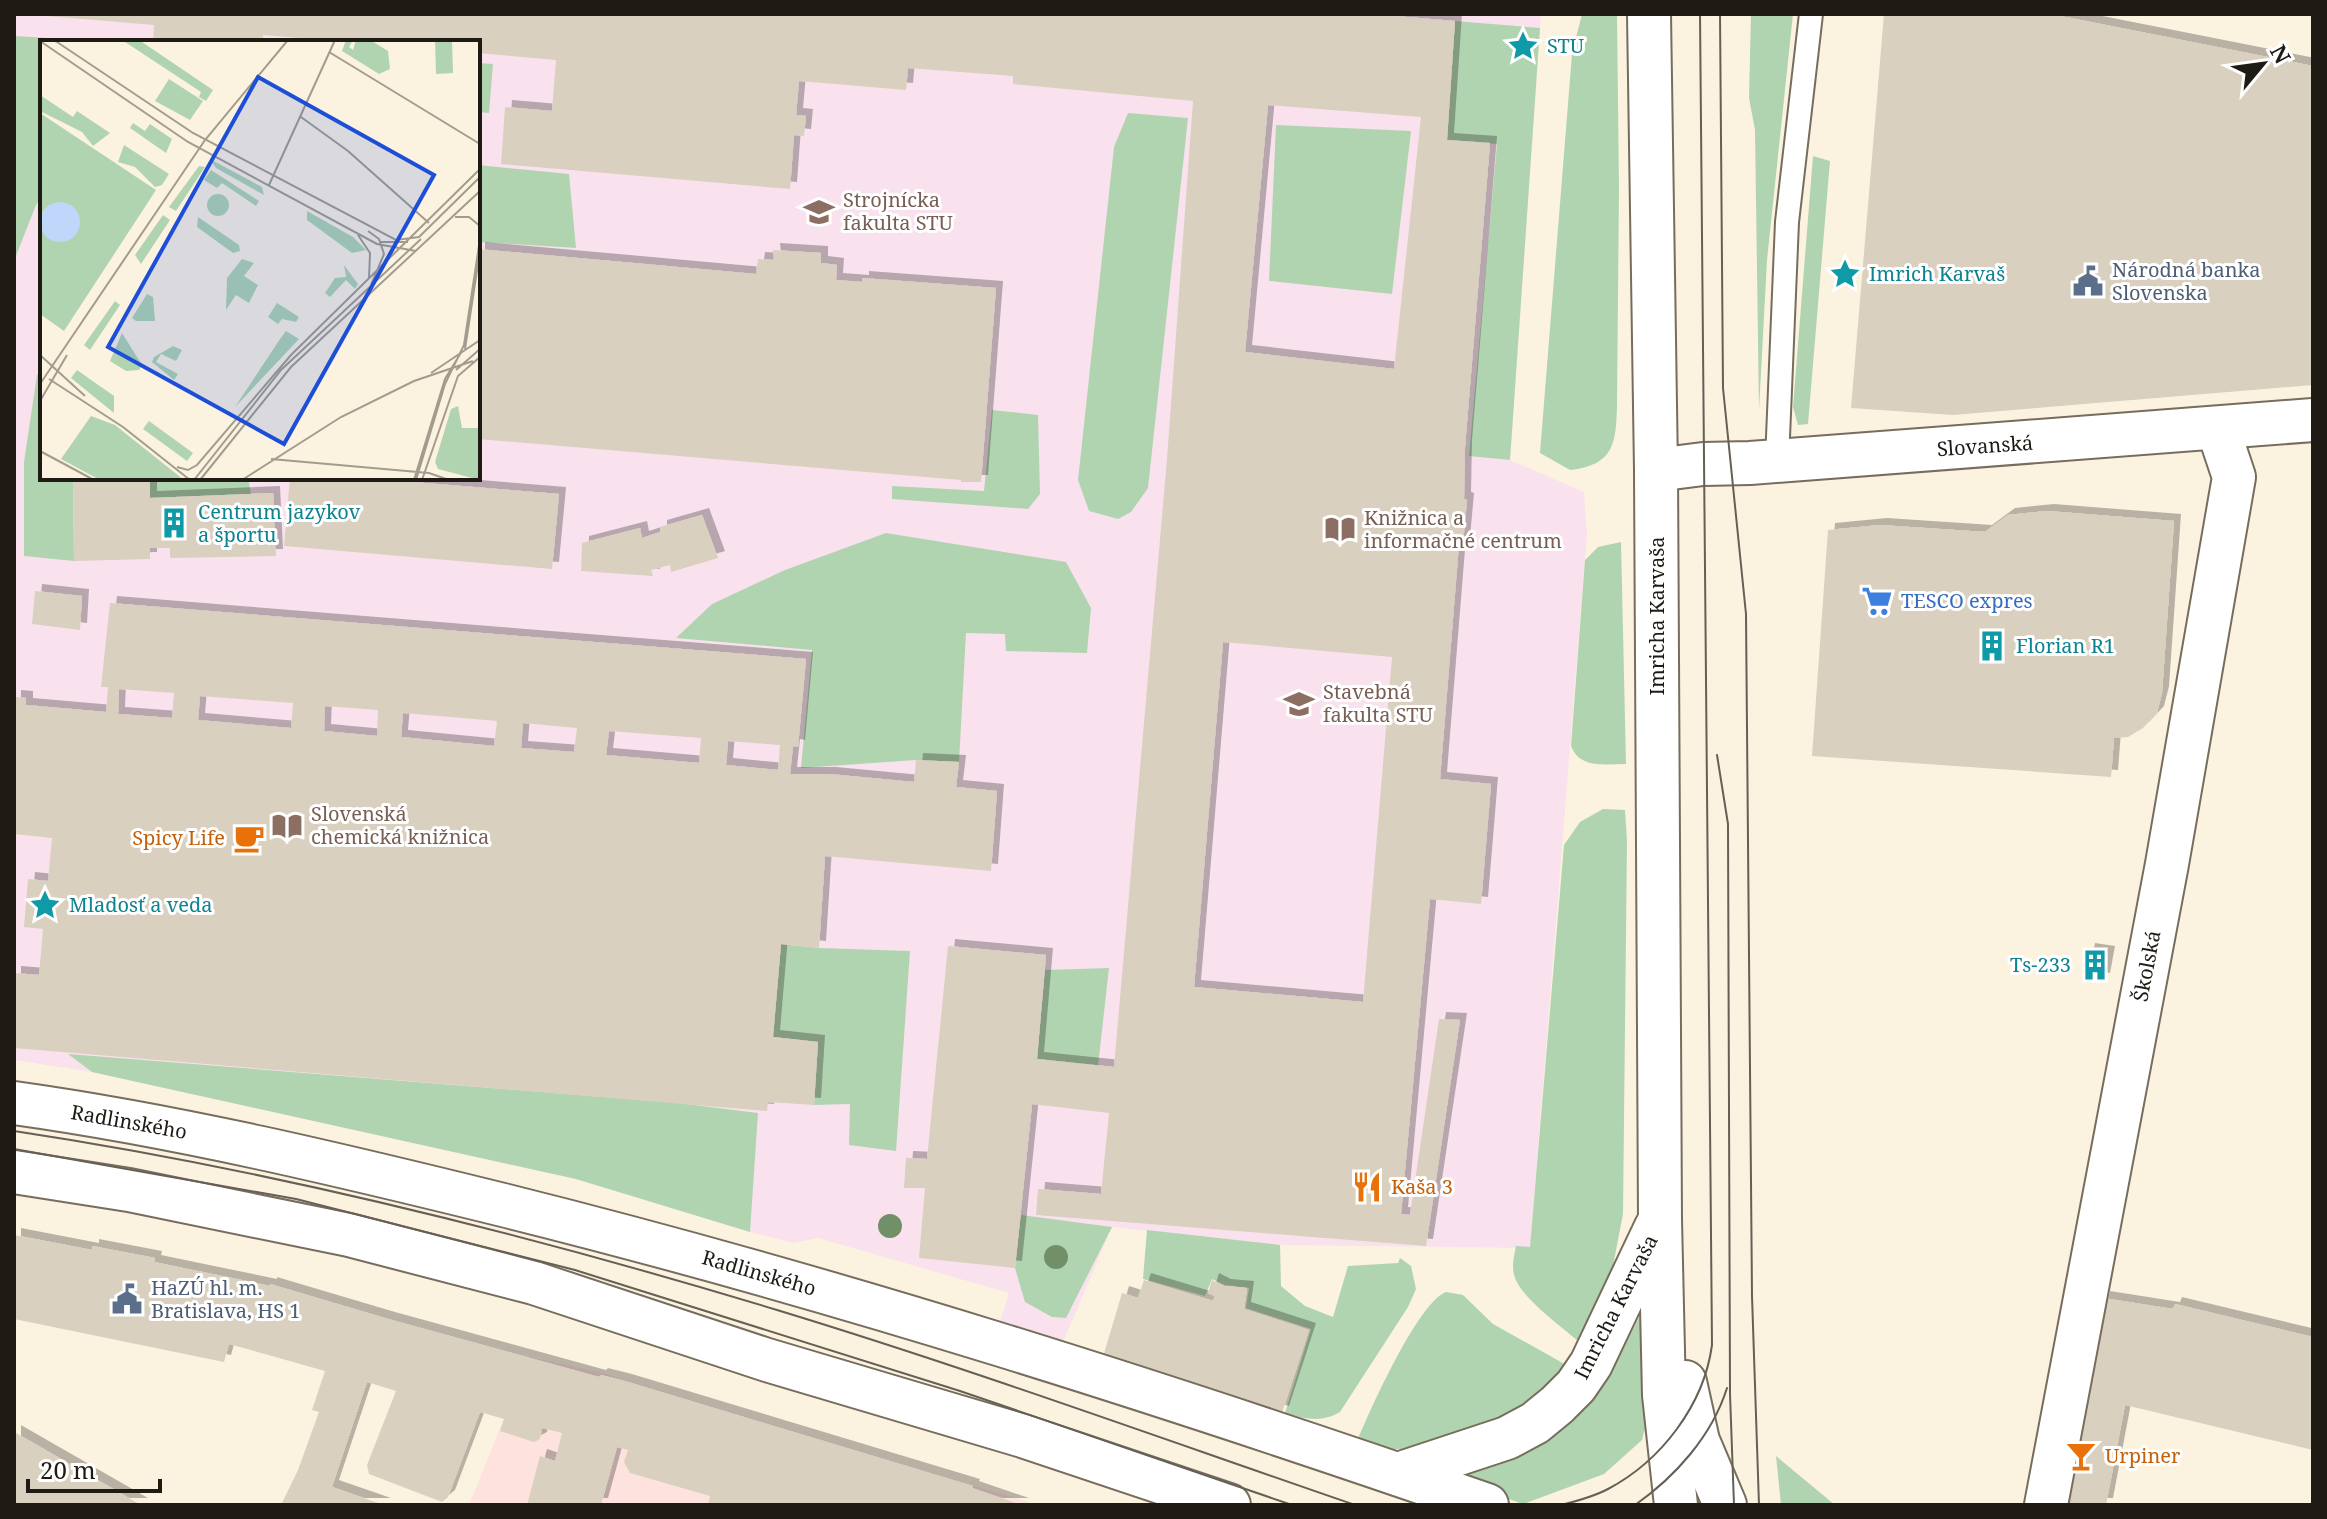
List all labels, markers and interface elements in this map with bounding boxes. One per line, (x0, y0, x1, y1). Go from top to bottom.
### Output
north arrow (2223, 24, 2303, 104)
place icon: STU (1506, 29, 1540, 63)
place label: STU (1547, 32, 1585, 59)
text: N (2264, 39, 2299, 69)
inset map (40, 40, 480, 480)
place label: Strojnícka fakulta STU (843, 186, 953, 236)
school or university icon: Strojnícka fakulta STU (802, 195, 836, 229)
place label: Národná banka Slovenska (2112, 256, 2261, 306)
place icon: Imrich Karvaš (1828, 257, 1862, 291)
place label: Imrich Karvaš (1869, 260, 2005, 287)
public building icon: Národná banka Slovenska (2071, 264, 2105, 298)
street label: Slovanská (1936, 429, 2034, 462)
place label: Centrum jazykov a športu (198, 498, 361, 548)
place label: Knižnica a informačné centrum (1364, 504, 1562, 554)
building icon: Centrum jazykov a športu (157, 506, 191, 540)
library icon: Knižnica a informačné centrum (1323, 512, 1357, 546)
street label: Imricha Karvaša (1643, 537, 1670, 695)
supermarket icon: TESCO expres (1860, 584, 1894, 618)
place label: TESCO expres (1901, 587, 2033, 614)
building icon: Florian R1 (1975, 629, 2009, 663)
place label: Florian R1 (2016, 632, 2115, 659)
place label: Stavebná fakulta STU (1323, 678, 1433, 728)
school or university icon: Stavebná fakulta STU (1282, 687, 1316, 721)
place label: Slovenská chemická knižnica (311, 800, 489, 850)
library icon: Slovenská chemická knižnica (270, 809, 304, 843)
cafe icon: Spicy Life (232, 821, 266, 855)
place label: Spicy Life (132, 824, 225, 851)
place icon: Mladosť a veda (28, 888, 62, 922)
place label: Mladosť a veda (69, 891, 213, 918)
street label: Školská (2126, 928, 2167, 1004)
building icon: Ts-233 (2078, 948, 2112, 982)
place label: Ts-233 (2010, 951, 2071, 978)
street label: Radlinského (69, 1098, 189, 1145)
restaurant icon: Kaša 3 (1350, 1170, 1384, 1204)
place label: Kaša 3 (1391, 1173, 1453, 1200)
street label: Imricha Karvaša (1567, 1230, 1664, 1384)
street label: Radlinského (699, 1243, 819, 1302)
place label: HaZÚ hl. m. Bratislava, HS 1 (151, 1274, 300, 1324)
public building icon: HaZÚ hl. m. Bratislava, HS 1 (110, 1282, 144, 1316)
bar icon: Urpiner (2064, 1439, 2098, 1473)
place label: Urpiner (2105, 1442, 2181, 1469)
scale bar (28, 1443, 160, 1493)
text: 20 m (40, 1453, 96, 1486)

